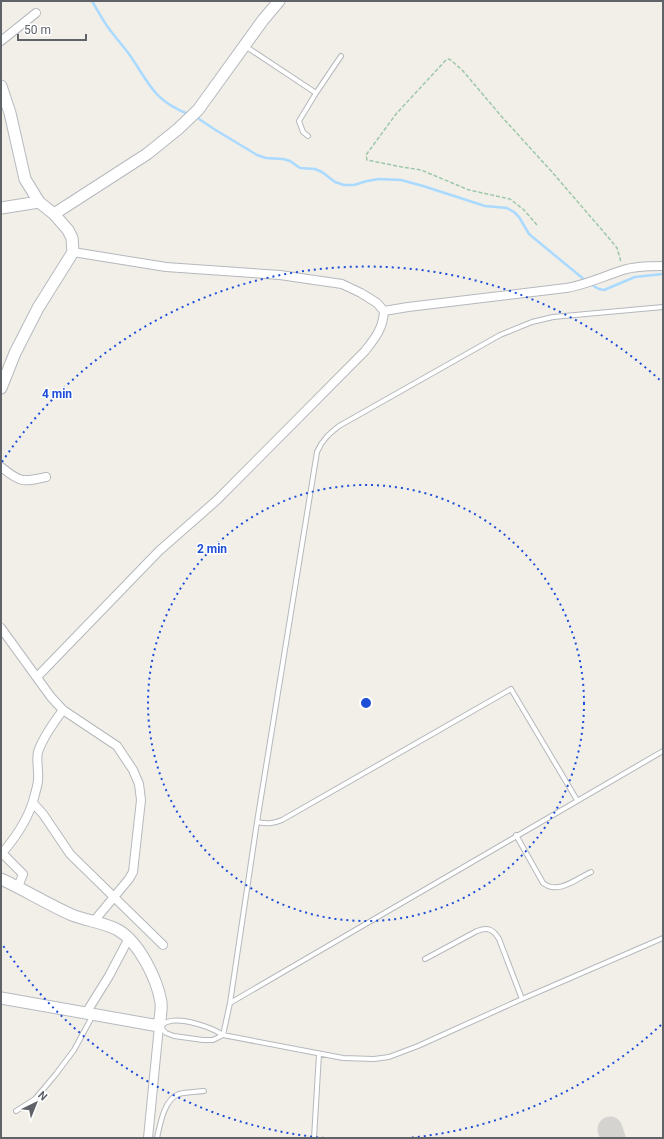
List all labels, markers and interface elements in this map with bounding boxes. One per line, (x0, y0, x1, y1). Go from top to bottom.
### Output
scale bar (18, 16, 86, 42)
text: 50 m (24, 23, 51, 37)
text: 4 min (42, 387, 72, 401)
text: 2 min (197, 542, 227, 556)
centre of rings (359, 696, 373, 710)
north arrow (16, 1083, 56, 1123)
text: N (35, 1089, 50, 1104)

